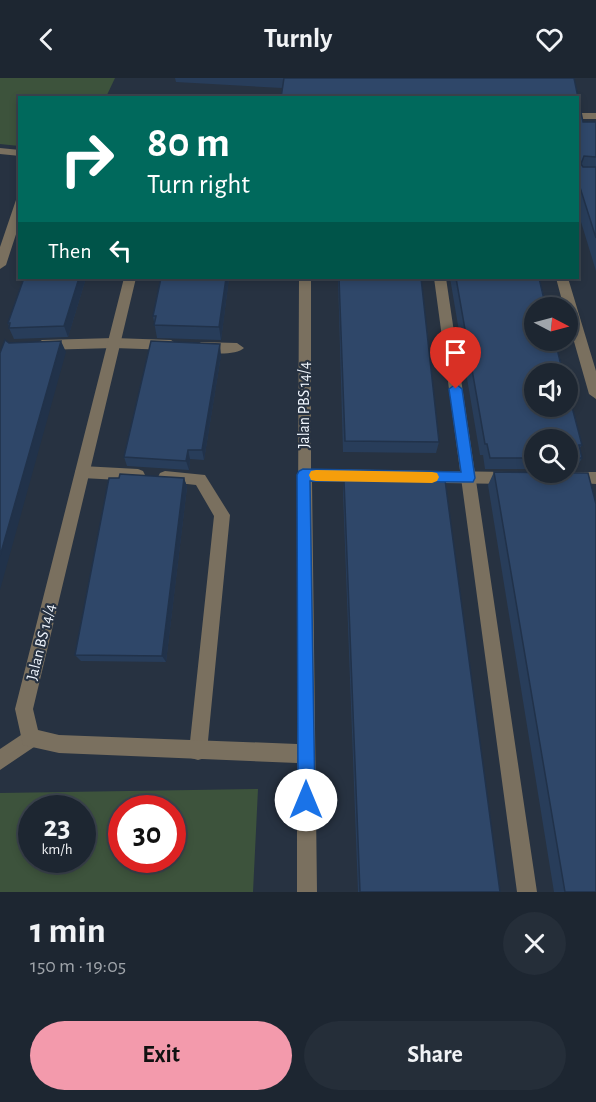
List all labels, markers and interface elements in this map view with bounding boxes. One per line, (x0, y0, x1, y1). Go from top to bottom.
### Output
icon: back (30, 23, 63, 56)
icon: heart (533, 23, 566, 56)
text: Turnly (264, 25, 332, 52)
icon: right (48, 120, 126, 198)
text: 80 m (147, 122, 230, 164)
text: Turn right (147, 171, 250, 198)
icon: left (104, 234, 137, 267)
text: Then (48, 240, 92, 262)
north arrow (524, 297, 578, 351)
map controls (524, 297, 578, 483)
pin (430, 327, 481, 389)
icon: arrive (439, 336, 472, 369)
street label: Jalan PBS 14/4 (296, 361, 312, 448)
button: sound (524, 363, 578, 417)
button: search (524, 429, 578, 483)
street label: Jalan BS 14/4 (24, 602, 58, 682)
position arrow (274, 768, 338, 832)
speed limit sign: 30 (108, 795, 186, 873)
text: 23 (43, 812, 71, 842)
text: km/h (42, 842, 72, 857)
button: close (503, 912, 566, 975)
text: 1 min (30, 913, 106, 949)
text: 150 m · 19:05 (30, 956, 126, 976)
button: Exit (30, 1021, 292, 1090)
button: Share (304, 1021, 566, 1090)

